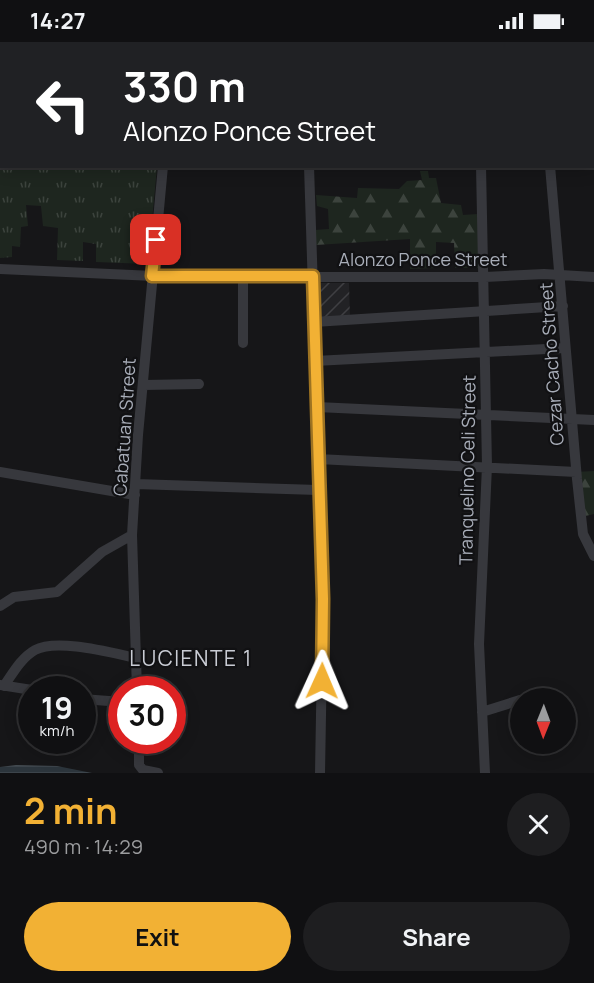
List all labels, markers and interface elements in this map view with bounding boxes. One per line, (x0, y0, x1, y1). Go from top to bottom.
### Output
text: 14:27 (30, 6, 85, 36)
text: 330 m (123, 57, 246, 115)
icon: left (24, 66, 102, 144)
text: Alonzo Ponce Street (123, 112, 376, 149)
pin (130, 214, 181, 265)
icon: arrive (139, 223, 172, 256)
street label: Alonzo Ponce Street (339, 247, 507, 271)
street label: Cezar Cacho Street (533, 282, 569, 446)
street label: Cabatuan Street (107, 357, 141, 497)
street label: Tranquelino Celi Street (453, 375, 481, 565)
district label: LUCIENTE 1 (129, 644, 253, 672)
position arrow (290, 649, 354, 713)
speed limit sign: 30 (108, 676, 186, 754)
text: 19 (41, 687, 73, 728)
north arrow (510, 688, 576, 754)
map controls (510, 688, 576, 754)
text: km/h (40, 720, 74, 741)
text: 2 min (24, 786, 118, 835)
button: close (507, 793, 570, 856)
text: 490 m · 14:29 (24, 833, 143, 860)
button: Exit (24, 902, 291, 971)
button: Share (303, 902, 570, 971)

